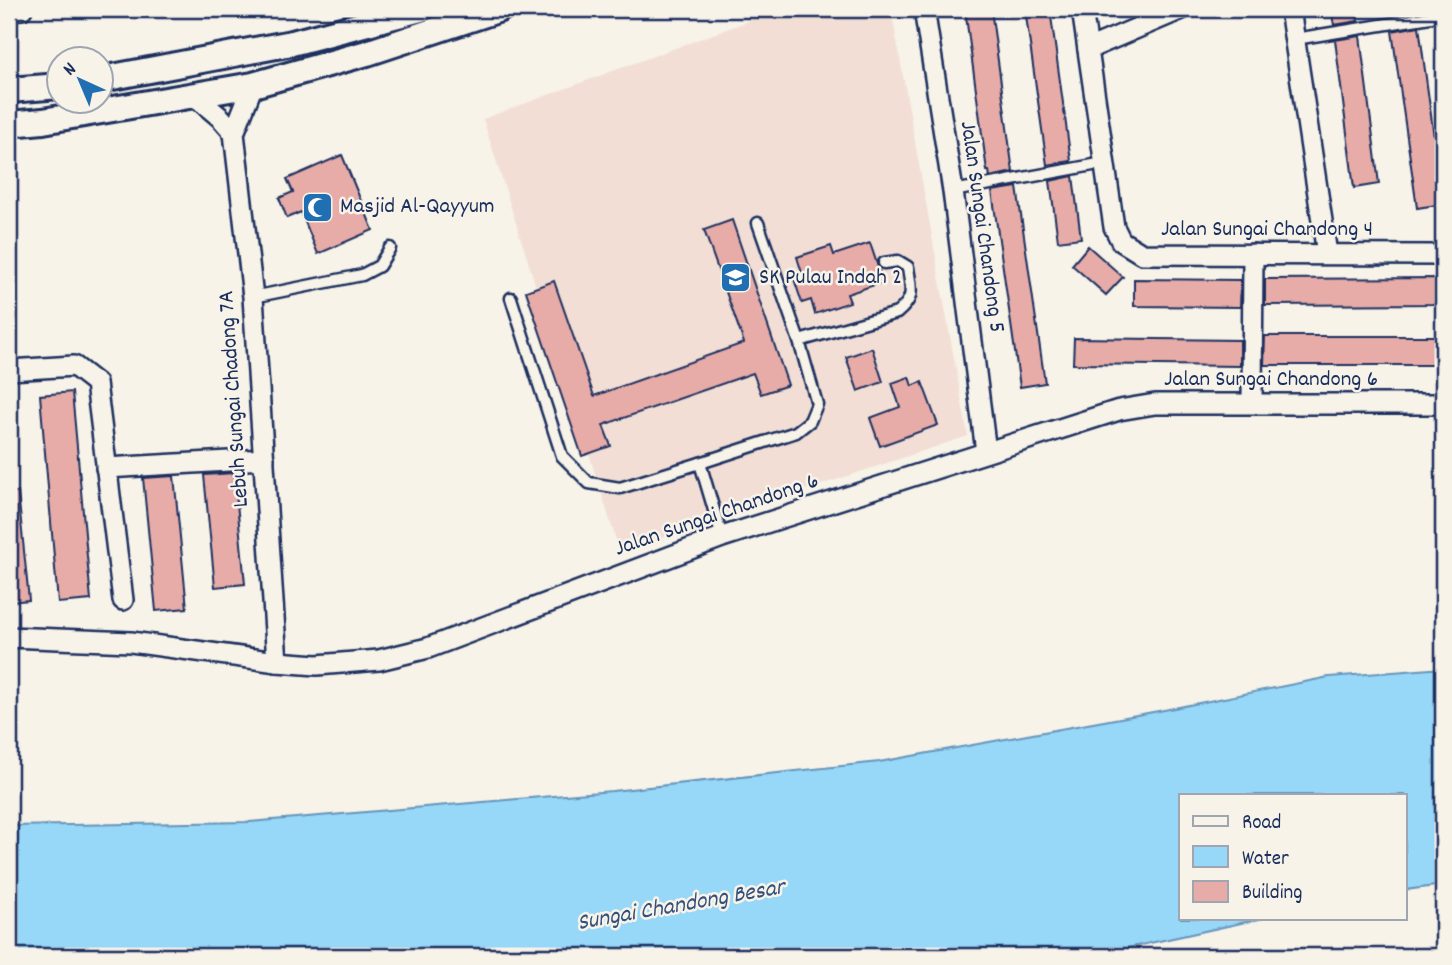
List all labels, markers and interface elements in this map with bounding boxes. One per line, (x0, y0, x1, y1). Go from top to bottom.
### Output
north arrow (46, 46, 116, 116)
text: N (58, 57, 83, 83)
street label: Jalan Sungai Chandong 5 (950, 119, 1012, 335)
mosque icon: Masjid Al-Qayyum (300, 190, 334, 224)
place label: Masjid Al-Qayyum (340, 191, 495, 224)
street label: Jalan Sungai Chandong 4 (1161, 214, 1373, 247)
school or university icon: SK Pulau Indah 2 (719, 261, 753, 295)
place label: SK Pulau Indah 2 (759, 262, 902, 295)
street label: Lebuh Sungai Chadong 7A (211, 289, 259, 509)
street label: Jalan Sungai Chandong 6 (1164, 364, 1378, 397)
street label: Jalan Sungai Chandong 6 (611, 466, 823, 566)
legend (1179, 794, 1406, 920)
text: Road (1242, 809, 1281, 839)
text: Water (1242, 845, 1289, 875)
water label: Sungai Chandong Besar (575, 870, 790, 941)
text: Building (1242, 879, 1302, 909)

